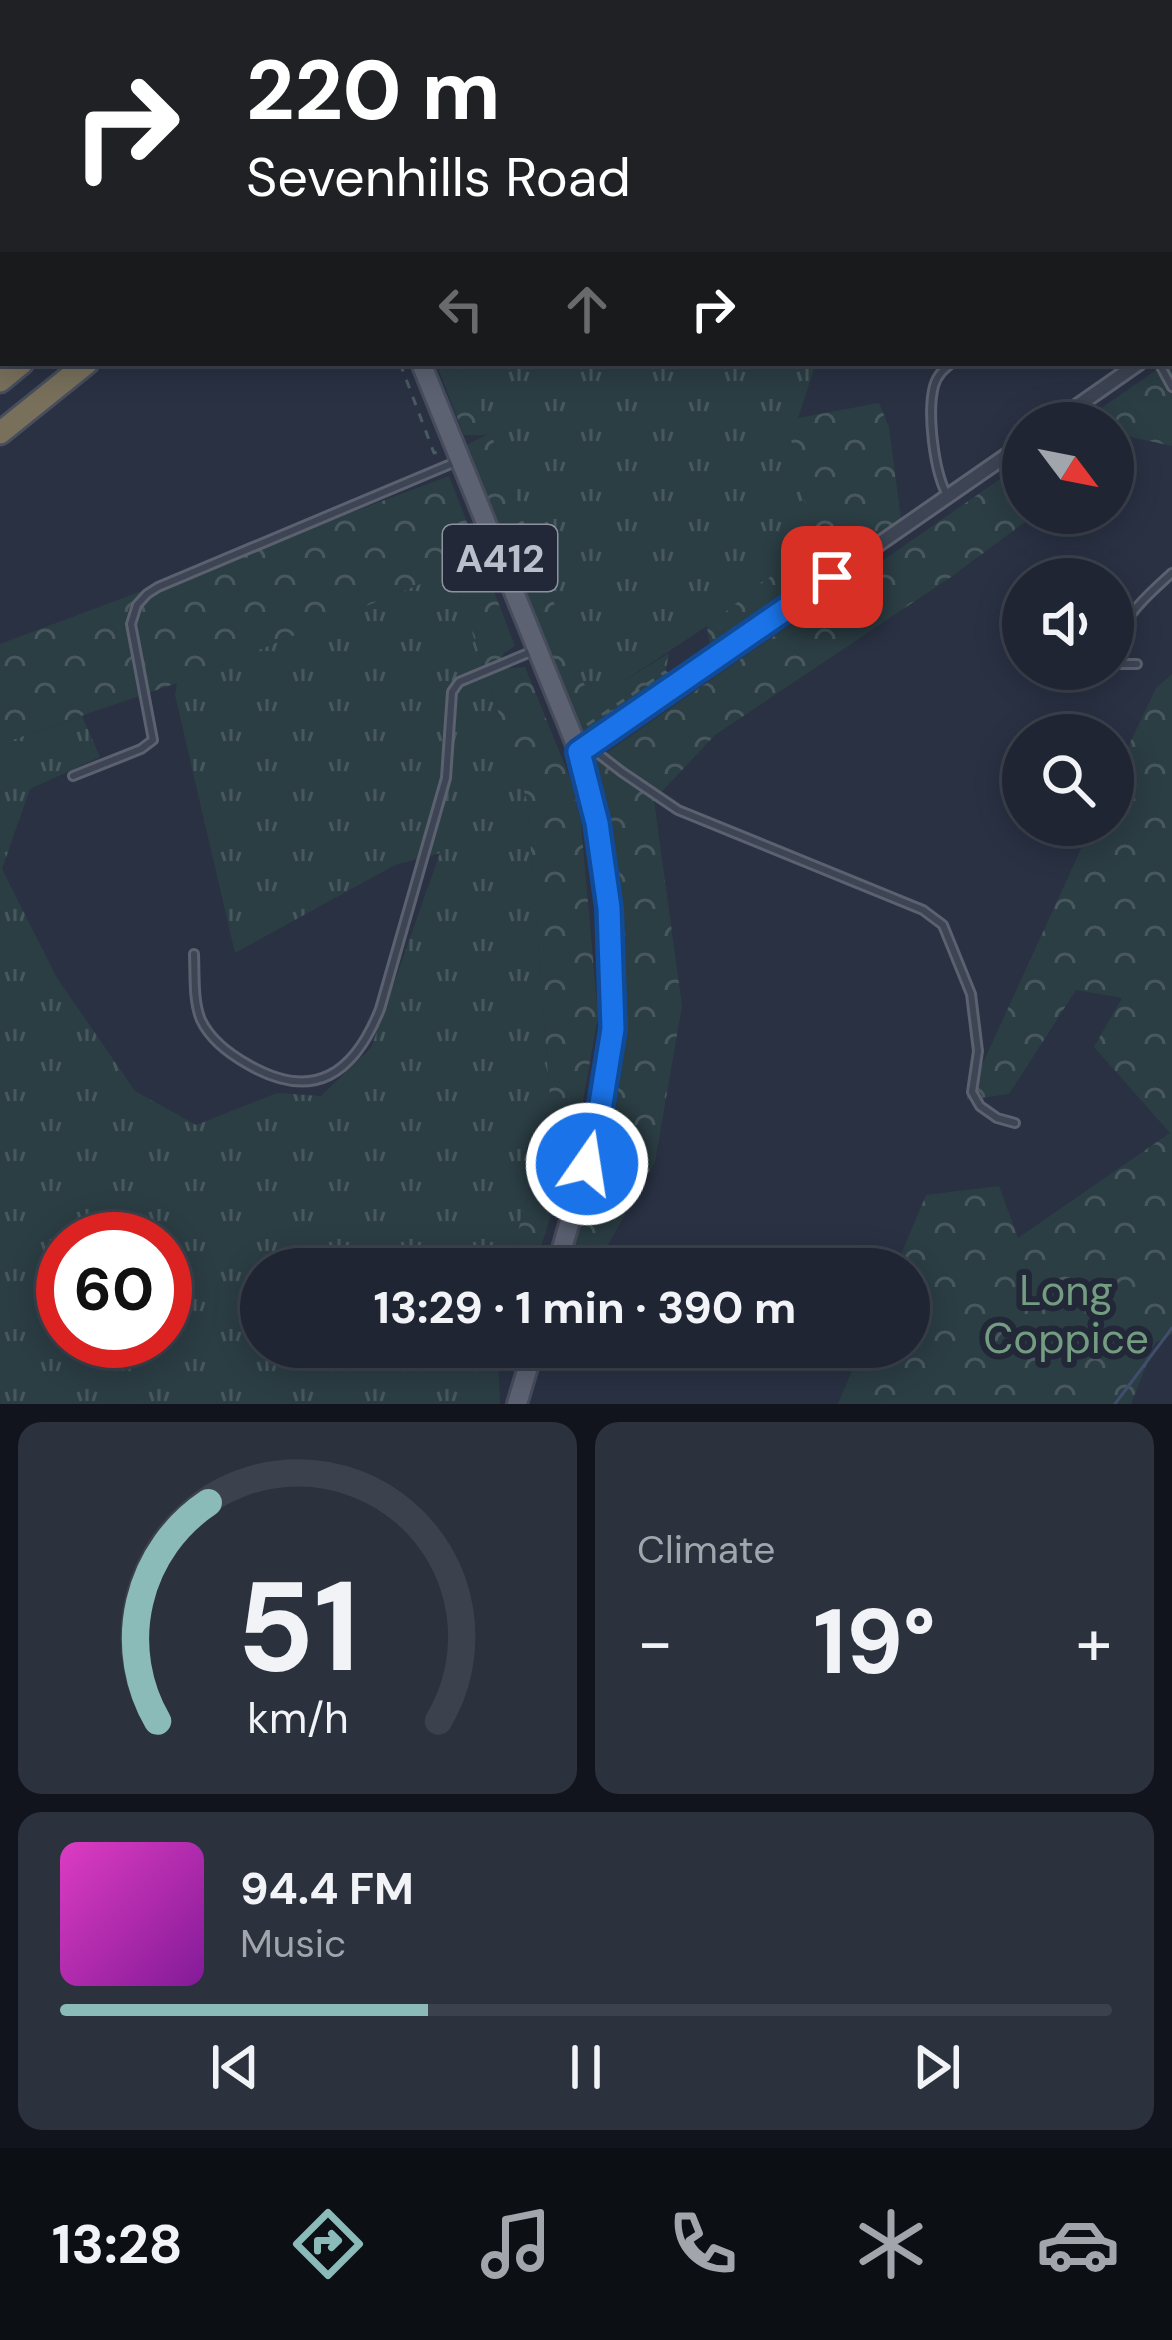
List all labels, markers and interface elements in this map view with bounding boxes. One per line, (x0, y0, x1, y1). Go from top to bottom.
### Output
text: 220 m (246, 36, 501, 145)
icon: right (48, 48, 204, 204)
text: Sevenhills Road (246, 142, 631, 213)
icon: left (428, 276, 494, 342)
icon: ahead (554, 276, 620, 342)
icon: right (680, 276, 746, 342)
north arrow (1002, 402, 1134, 534)
map controls (1002, 402, 1134, 846)
road number: A412 (443, 525, 557, 591)
pin (781, 526, 883, 628)
icon: arrive (799, 544, 865, 610)
button: sound (1002, 558, 1134, 690)
button: search (1002, 714, 1134, 846)
position arrow (524, 1101, 650, 1227)
speed limit sign: 60 (36, 1212, 192, 1368)
park label: Long Coppice (983, 1263, 1149, 1366)
text: 13:29 · 1 min · 390 m (374, 1278, 796, 1337)
text: Climate (637, 1524, 775, 1575)
text: 51 (236, 1546, 359, 1709)
text: 19° (813, 1584, 936, 1701)
text: − (637, 1600, 673, 1685)
text: + (1076, 1600, 1112, 1685)
text: km/h (247, 1690, 348, 1746)
text: 94.4 FM (240, 1859, 414, 1918)
text: Music (240, 1918, 346, 1969)
icon: previous (202, 2034, 268, 2100)
icon: pause (553, 2034, 619, 2100)
icon: next (904, 2034, 970, 2100)
icon: directions (286, 2202, 370, 2286)
icon: music (474, 2202, 558, 2286)
icon: phone (661, 2202, 745, 2286)
icon: climate (849, 2202, 933, 2286)
icon: car (1036, 2202, 1120, 2286)
text: 13:28 (52, 2209, 183, 2280)

